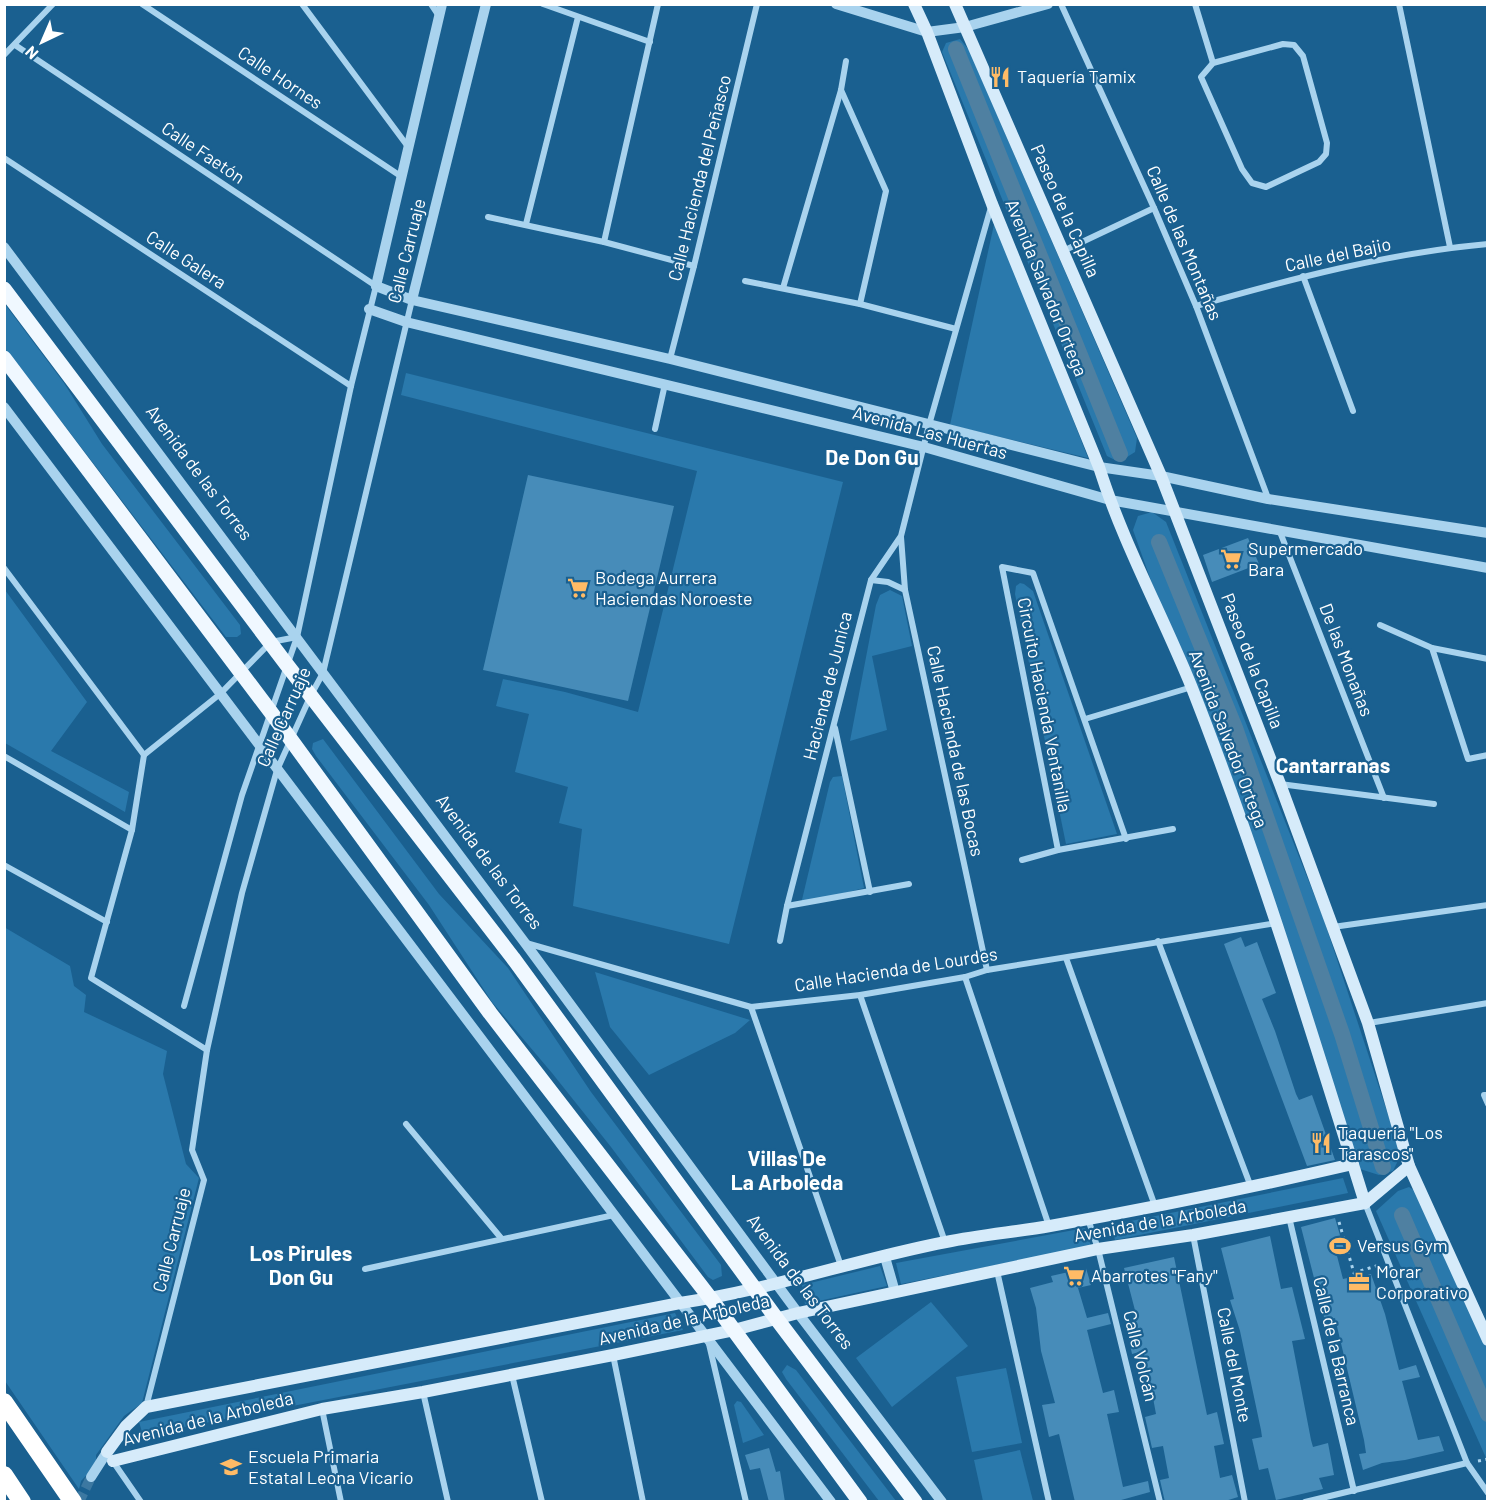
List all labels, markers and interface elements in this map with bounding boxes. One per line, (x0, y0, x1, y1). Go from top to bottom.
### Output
north arrow (12, 12, 72, 72)
street label: Calle Hornes (234, 41, 327, 113)
text: N (21, 43, 42, 64)
restaurant icon: Taquería Tamix (988, 65, 1012, 89)
place label: Taquería Tamix (1017, 65, 1136, 87)
street label: Calle Hacienda del Peñasco (663, 72, 735, 283)
street label: Calle Faetón (158, 116, 249, 188)
street label: Paseo de la Capilla (1027, 141, 1105, 281)
street label: Calle de las Montañas (1142, 162, 1227, 323)
street label: Calle Carruaje (382, 196, 430, 306)
street label: Avenida Salvador Ortega (1001, 196, 1093, 379)
street label: Calle Galera (142, 225, 231, 293)
street label: Calle del Bajio (1283, 232, 1393, 276)
street label: Avenida de las Torres (142, 400, 258, 544)
street label: Avenida Las Huertas (851, 401, 1010, 463)
district label: De Don Gu (825, 444, 919, 469)
place label: Supermercado Bara (1248, 537, 1363, 580)
supermarket icon: Supermercado Bara (1219, 547, 1243, 571)
place label: Bodega Aurrera Haciendas Noroeste (595, 566, 753, 609)
supermarket icon: Bodega Aurrera Haciendas Noroeste (566, 576, 590, 600)
street label: Paseo de la Capilla (1217, 590, 1289, 732)
street label: Circuito Hacienda Ventanilla (1013, 595, 1077, 814)
street label: De las Monañas (1315, 600, 1379, 719)
street label: Hacienda de Junica (798, 609, 856, 762)
street label: Calle Hacienda de las Bocas (923, 643, 989, 858)
street label: Avenida Salvador Ortega (1185, 646, 1273, 831)
street label: Calle Carruaje (251, 663, 315, 770)
district label: Cantarranas (1276, 752, 1390, 777)
street label: Avenida de las Torres (432, 789, 548, 933)
street label: Calle Hacienda de Lourdes (793, 942, 999, 996)
place label: Taquería "Los Tarascos" (1338, 1121, 1443, 1164)
restaurant icon: Taquería "Los Tarascos" (1309, 1131, 1333, 1155)
district label: Villas De La Arboleda (731, 1145, 843, 1194)
street label: Calle Carruaje (147, 1185, 195, 1295)
street label: Avenida de la Arboleda (1072, 1194, 1248, 1246)
street label: Avenida de las Torres (743, 1209, 859, 1353)
sports icon: Versus Gym (1328, 1234, 1352, 1258)
place label: Versus Gym (1357, 1234, 1448, 1256)
district label: Los Pirules Don Gu (250, 1240, 352, 1289)
place label: Morar Corporativo (1376, 1260, 1468, 1303)
supermarket icon: Abarrotes "Fany" (1062, 1264, 1086, 1288)
place label: Abarrotes "Fany" (1091, 1264, 1218, 1286)
office icon: Morar Corporativo (1347, 1270, 1371, 1294)
street label: Calle de la Barranca (1309, 1274, 1365, 1427)
street label: Avenida de la Arboleda (596, 1289, 771, 1349)
street label: Calle del Monte (1213, 1305, 1257, 1424)
street label: Calle Volcán (1119, 1308, 1163, 1404)
street label: Avenida de la Arboleda (120, 1386, 295, 1450)
place label: Escuela Primaria Estatal Leona Vicario (248, 1445, 414, 1488)
school or university icon: Escuela Primaria Estatal Leona Vicario (219, 1455, 243, 1479)

